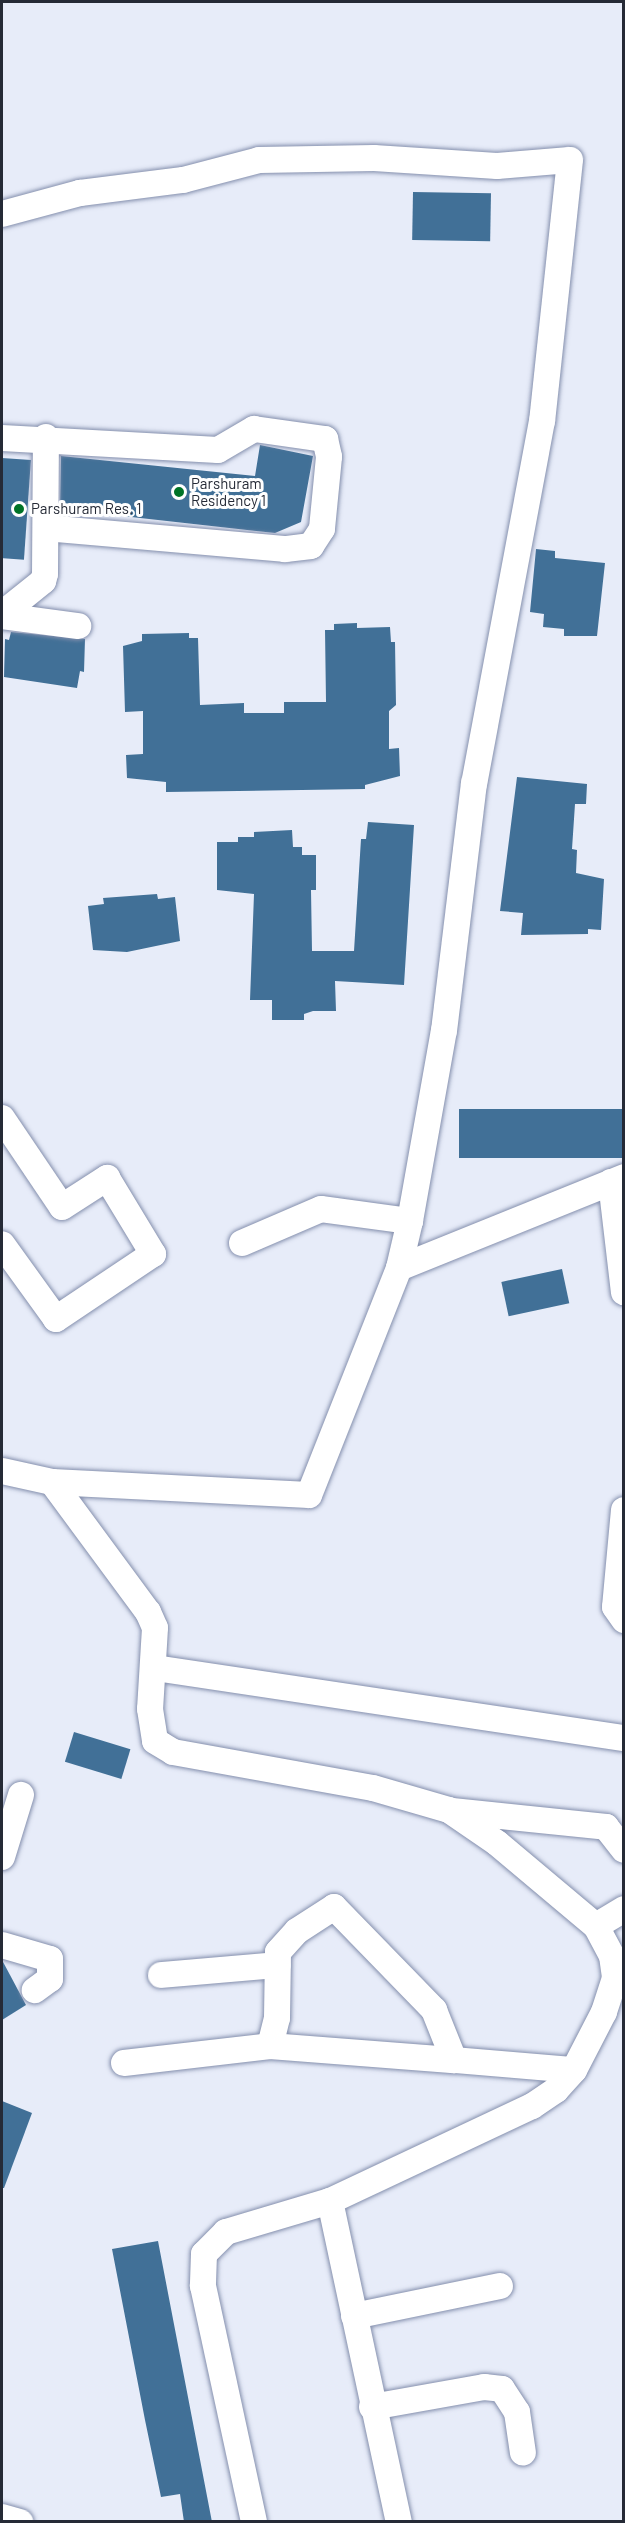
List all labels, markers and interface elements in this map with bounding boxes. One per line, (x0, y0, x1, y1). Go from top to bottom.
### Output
place label: Parshuram Residency 1 (191, 474, 266, 509)
marker: Parshuram Residency 1 (172, 485, 186, 499)
place label: Parshuram Res. 1 (31, 500, 141, 518)
marker: Parshuram Res. 1 (12, 502, 26, 516)

